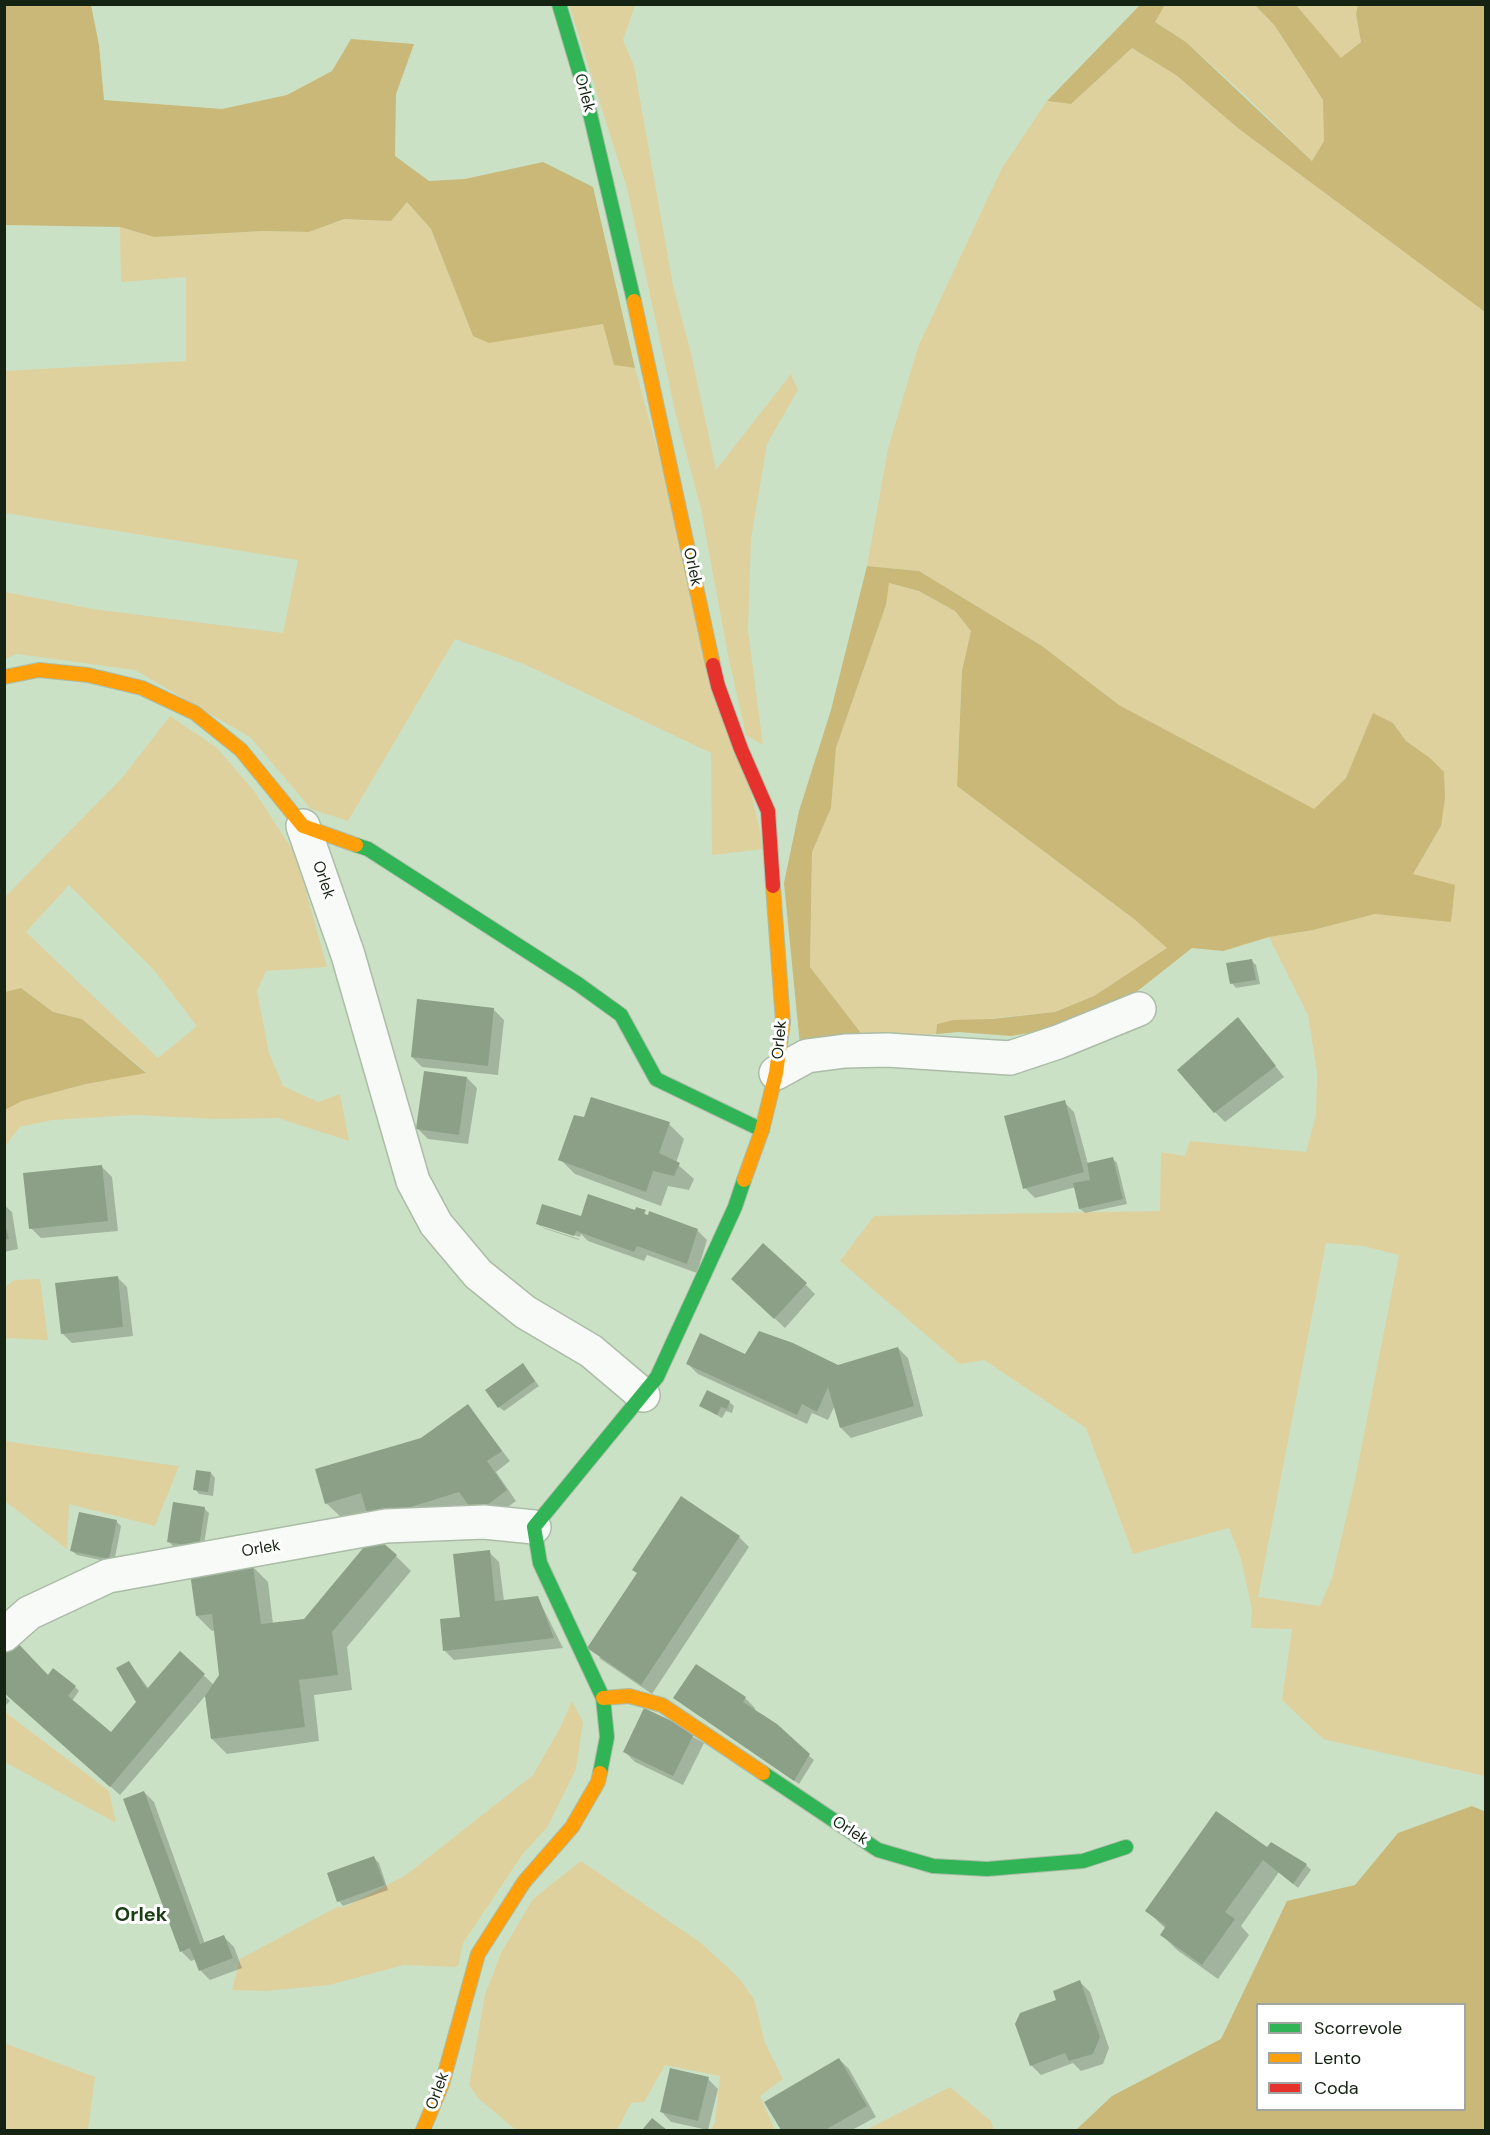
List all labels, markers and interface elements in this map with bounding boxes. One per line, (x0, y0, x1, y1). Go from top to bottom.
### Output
street label: Orlek (570, 72, 598, 114)
street label: Orlek (679, 546, 705, 588)
street label: Orlek (308, 858, 338, 902)
street label: Orlek (769, 1020, 791, 1060)
street label: Orlek (240, 1536, 282, 1562)
street label: Orlek (828, 1812, 872, 1850)
district label: Orlek (115, 1904, 167, 1928)
legend (1256, 2003, 1466, 2111)
text: Scorrevole (1314, 2016, 1402, 2040)
text: Lento (1314, 2046, 1361, 2070)
street label: Orlek (422, 2069, 454, 2113)
text: Coda (1314, 2076, 1359, 2100)

